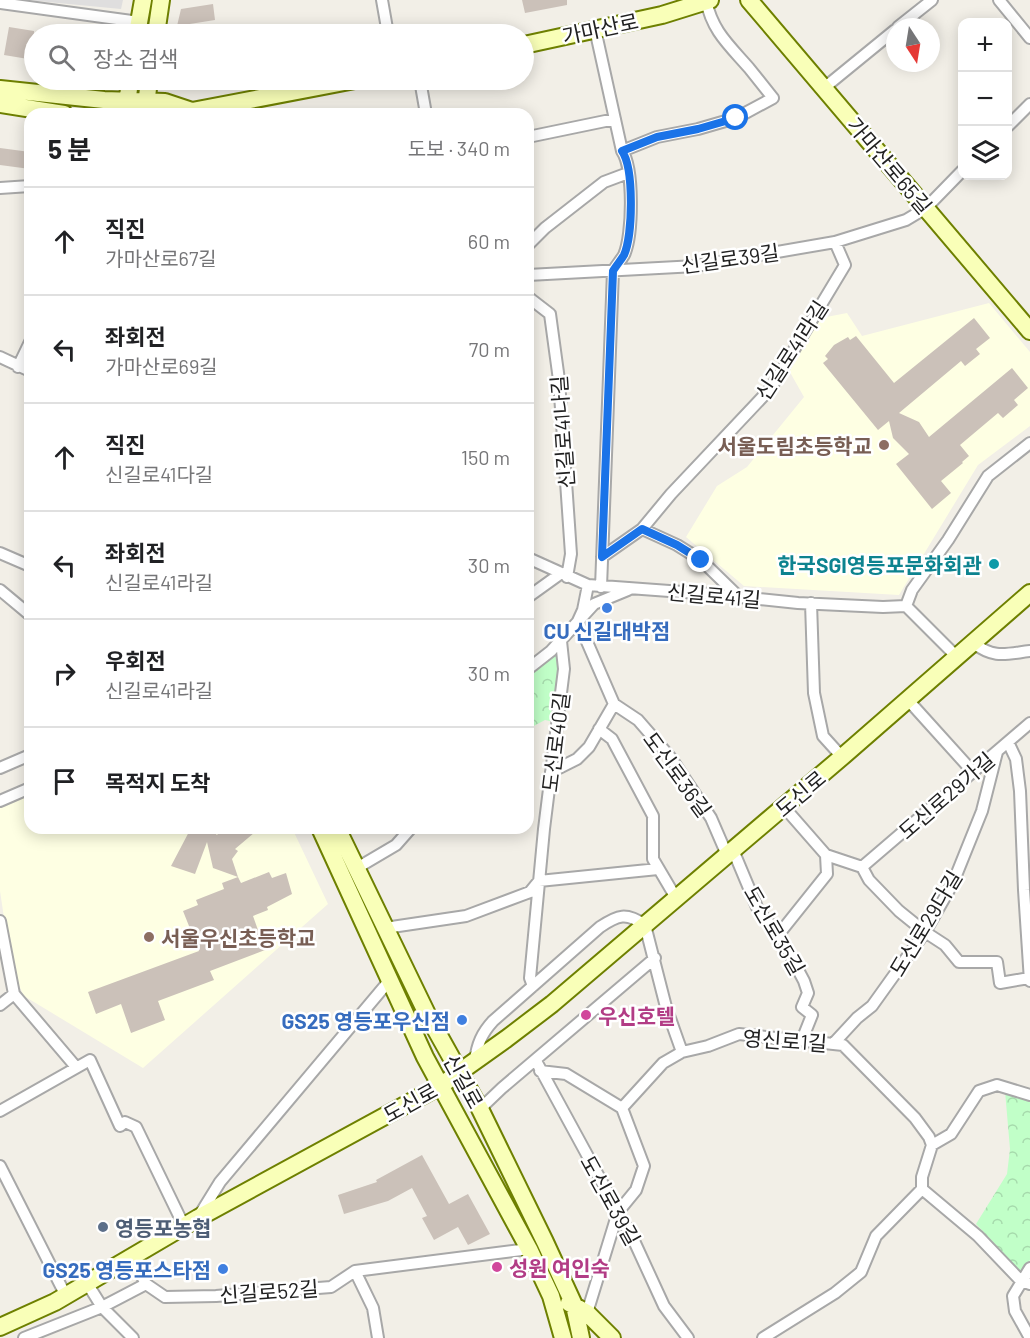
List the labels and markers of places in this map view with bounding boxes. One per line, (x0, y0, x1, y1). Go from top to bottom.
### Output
place label: 서울도림초등학교 (717, 433, 872, 458)
marker: 서울도림초등학교 (877, 438, 891, 452)
place label: 한국SGI영등포문화회관 (777, 552, 982, 577)
marker: 한국SGI영등포문화회관 (987, 557, 1001, 571)
marker: CU 신길대박점 (600, 601, 614, 615)
place label: CU 신길대박점 (544, 618, 670, 643)
place label: 서울우신초등학교 (161, 925, 316, 950)
marker: 서울우신초등학교 (142, 930, 156, 944)
place label: 우신호텔 (598, 1003, 675, 1028)
place label: GS25 영등포우신점 (281, 1008, 450, 1033)
marker: 우신호텔 (579, 1008, 593, 1022)
marker: GS25 영등포우신점 (455, 1013, 469, 1027)
place label: 영등포농협 (115, 1215, 212, 1240)
marker: 영등포농협 (96, 1220, 110, 1234)
place label: 성원 여인숙 (509, 1255, 610, 1280)
place label: GS25 영등포스타점 (42, 1257, 211, 1282)
marker: 성원 여인숙 (490, 1260, 504, 1274)
marker: GS25 영등포스타점 (216, 1262, 230, 1276)

